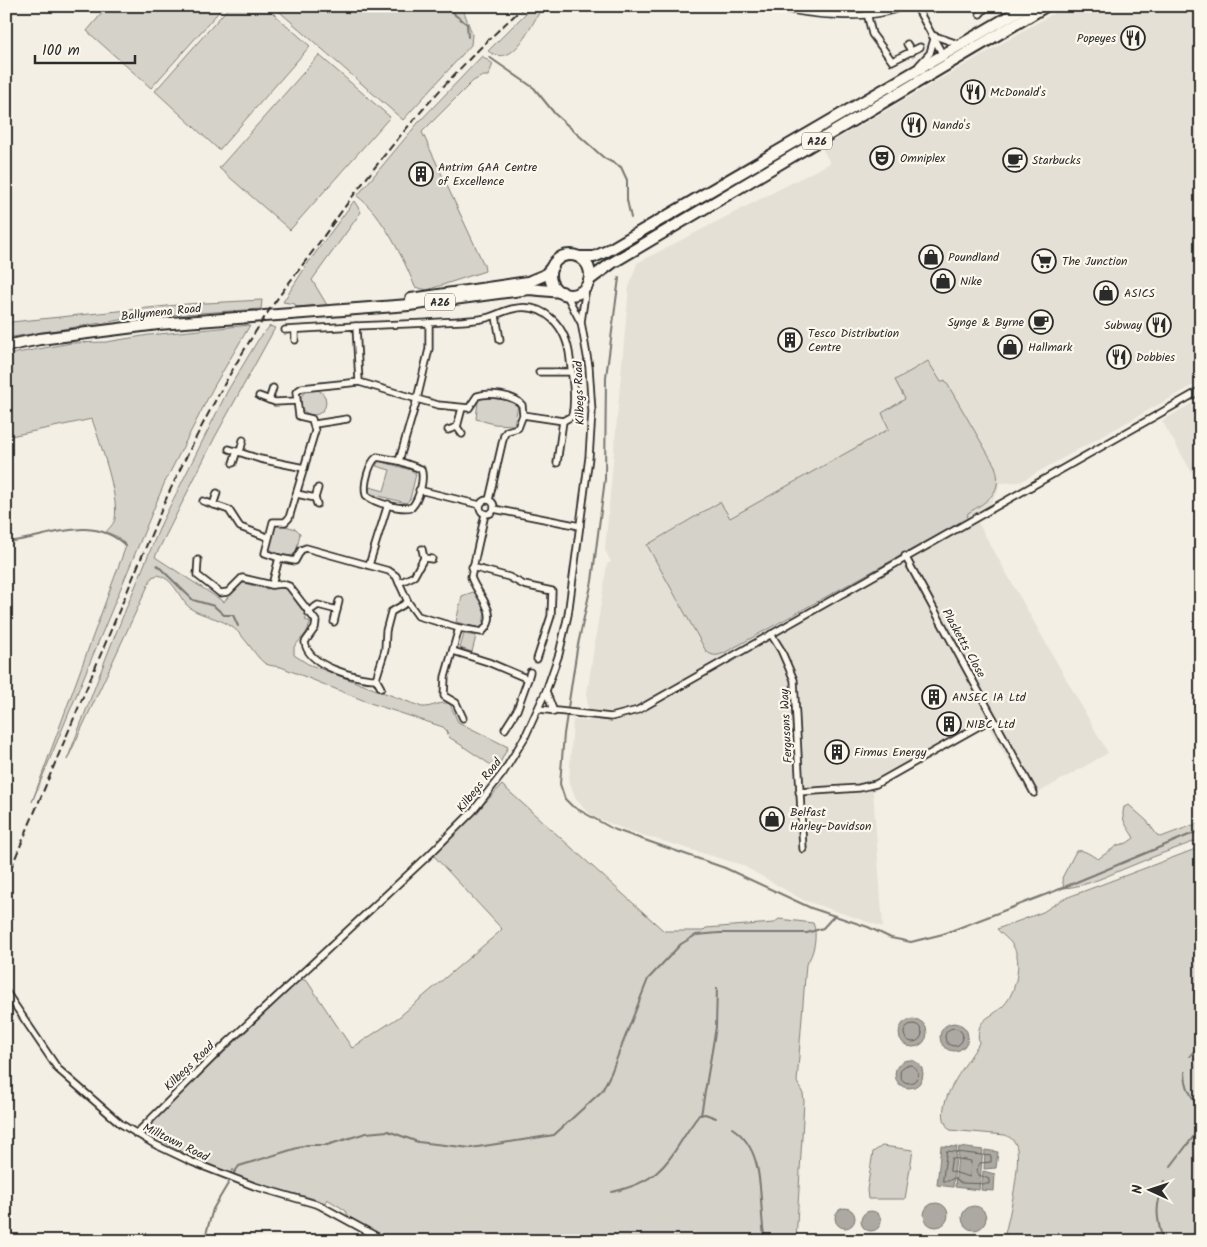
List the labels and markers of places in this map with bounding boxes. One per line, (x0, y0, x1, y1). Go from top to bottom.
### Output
restaurant icon: Popeyes (1120, 25, 1146, 51)
place label: Popeyes (1077, 29, 1116, 48)
restaurant icon: McDonald's (960, 79, 986, 105)
place label: McDonald's (990, 83, 1046, 102)
restaurant icon: Nando's (901, 112, 927, 138)
place label: Nando's (932, 116, 970, 135)
theatre icon: Omniplex (869, 145, 895, 171)
cafe icon: Starbucks (1002, 147, 1028, 173)
place label: Omniplex (900, 149, 946, 168)
place label: Starbucks (1032, 151, 1081, 170)
place label: Antrim GAA Centre of Excellence (438, 158, 538, 191)
building icon: Antrim GAA Centre of Excellence (408, 161, 434, 187)
shop icon: Poundland (918, 244, 944, 270)
place label: Poundland (948, 248, 1000, 267)
supermarket icon: The Junction (1031, 248, 1057, 274)
place label: The Junction (1062, 252, 1128, 271)
shop icon: Nike (930, 268, 956, 294)
place label: Nike (960, 272, 983, 291)
shop icon: ASICS (1093, 280, 1119, 306)
place label: ASICS (1124, 284, 1156, 303)
cafe icon: Synge & Byrne (1028, 309, 1054, 335)
restaurant icon: Subway (1146, 312, 1172, 338)
place label: Synge & Byrne (947, 313, 1025, 332)
place label: Subway (1104, 316, 1142, 335)
place label: Tesco Distribution Centre (808, 324, 899, 357)
building icon: Tesco Distribution Centre (777, 327, 803, 353)
shop icon: Hallmark (997, 334, 1023, 360)
place label: Hallmark (1028, 338, 1073, 357)
restaurant icon: Dobbies (1106, 344, 1132, 370)
place label: Dobbies (1136, 348, 1175, 367)
building icon: ANSEC IA Ltd (921, 684, 947, 710)
place label: ANSEC IA Ltd (952, 688, 1027, 707)
building icon: NIBC Ltd (936, 711, 962, 737)
place label: NIBC Ltd (966, 715, 1016, 734)
building icon: Firmus Energy (824, 739, 850, 765)
place label: Firmus Energy (854, 743, 927, 762)
place label: Belfast Harley-Davidson (790, 803, 871, 836)
shop icon: Belfast Harley-Davidson (759, 806, 785, 832)

